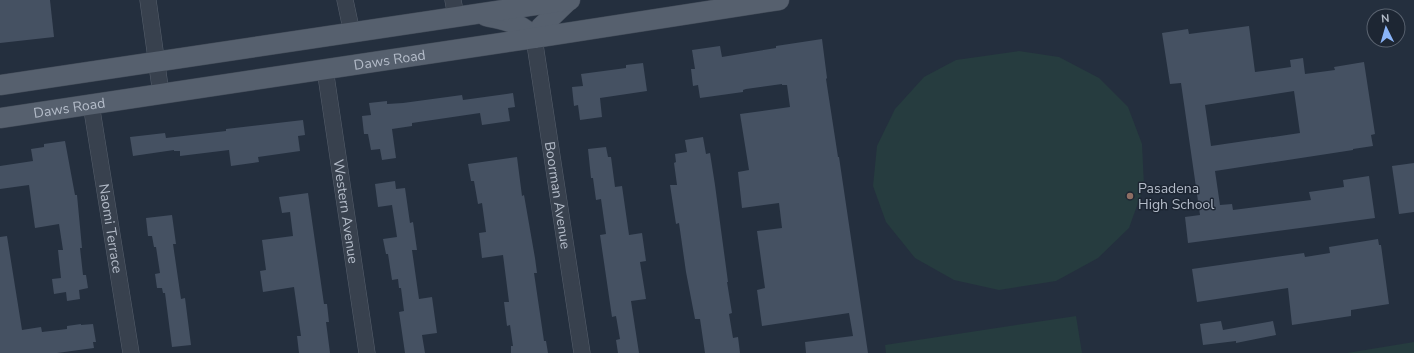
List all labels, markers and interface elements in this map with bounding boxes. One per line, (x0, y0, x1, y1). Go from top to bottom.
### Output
north arrow (1366, 8, 1406, 48)
text: N (1380, 11, 1390, 26)
street label: Daws Road (353, 45, 427, 75)
street label: Daws Road (32, 93, 106, 123)
street label: Boorman Avenue (540, 140, 575, 250)
street label: Western Avenue (328, 158, 363, 265)
place label: Pasadena High School (1138, 179, 1215, 214)
street label: Naomi Terrace (94, 182, 127, 275)
marker: Pasadena High School (1125, 191, 1135, 201)

